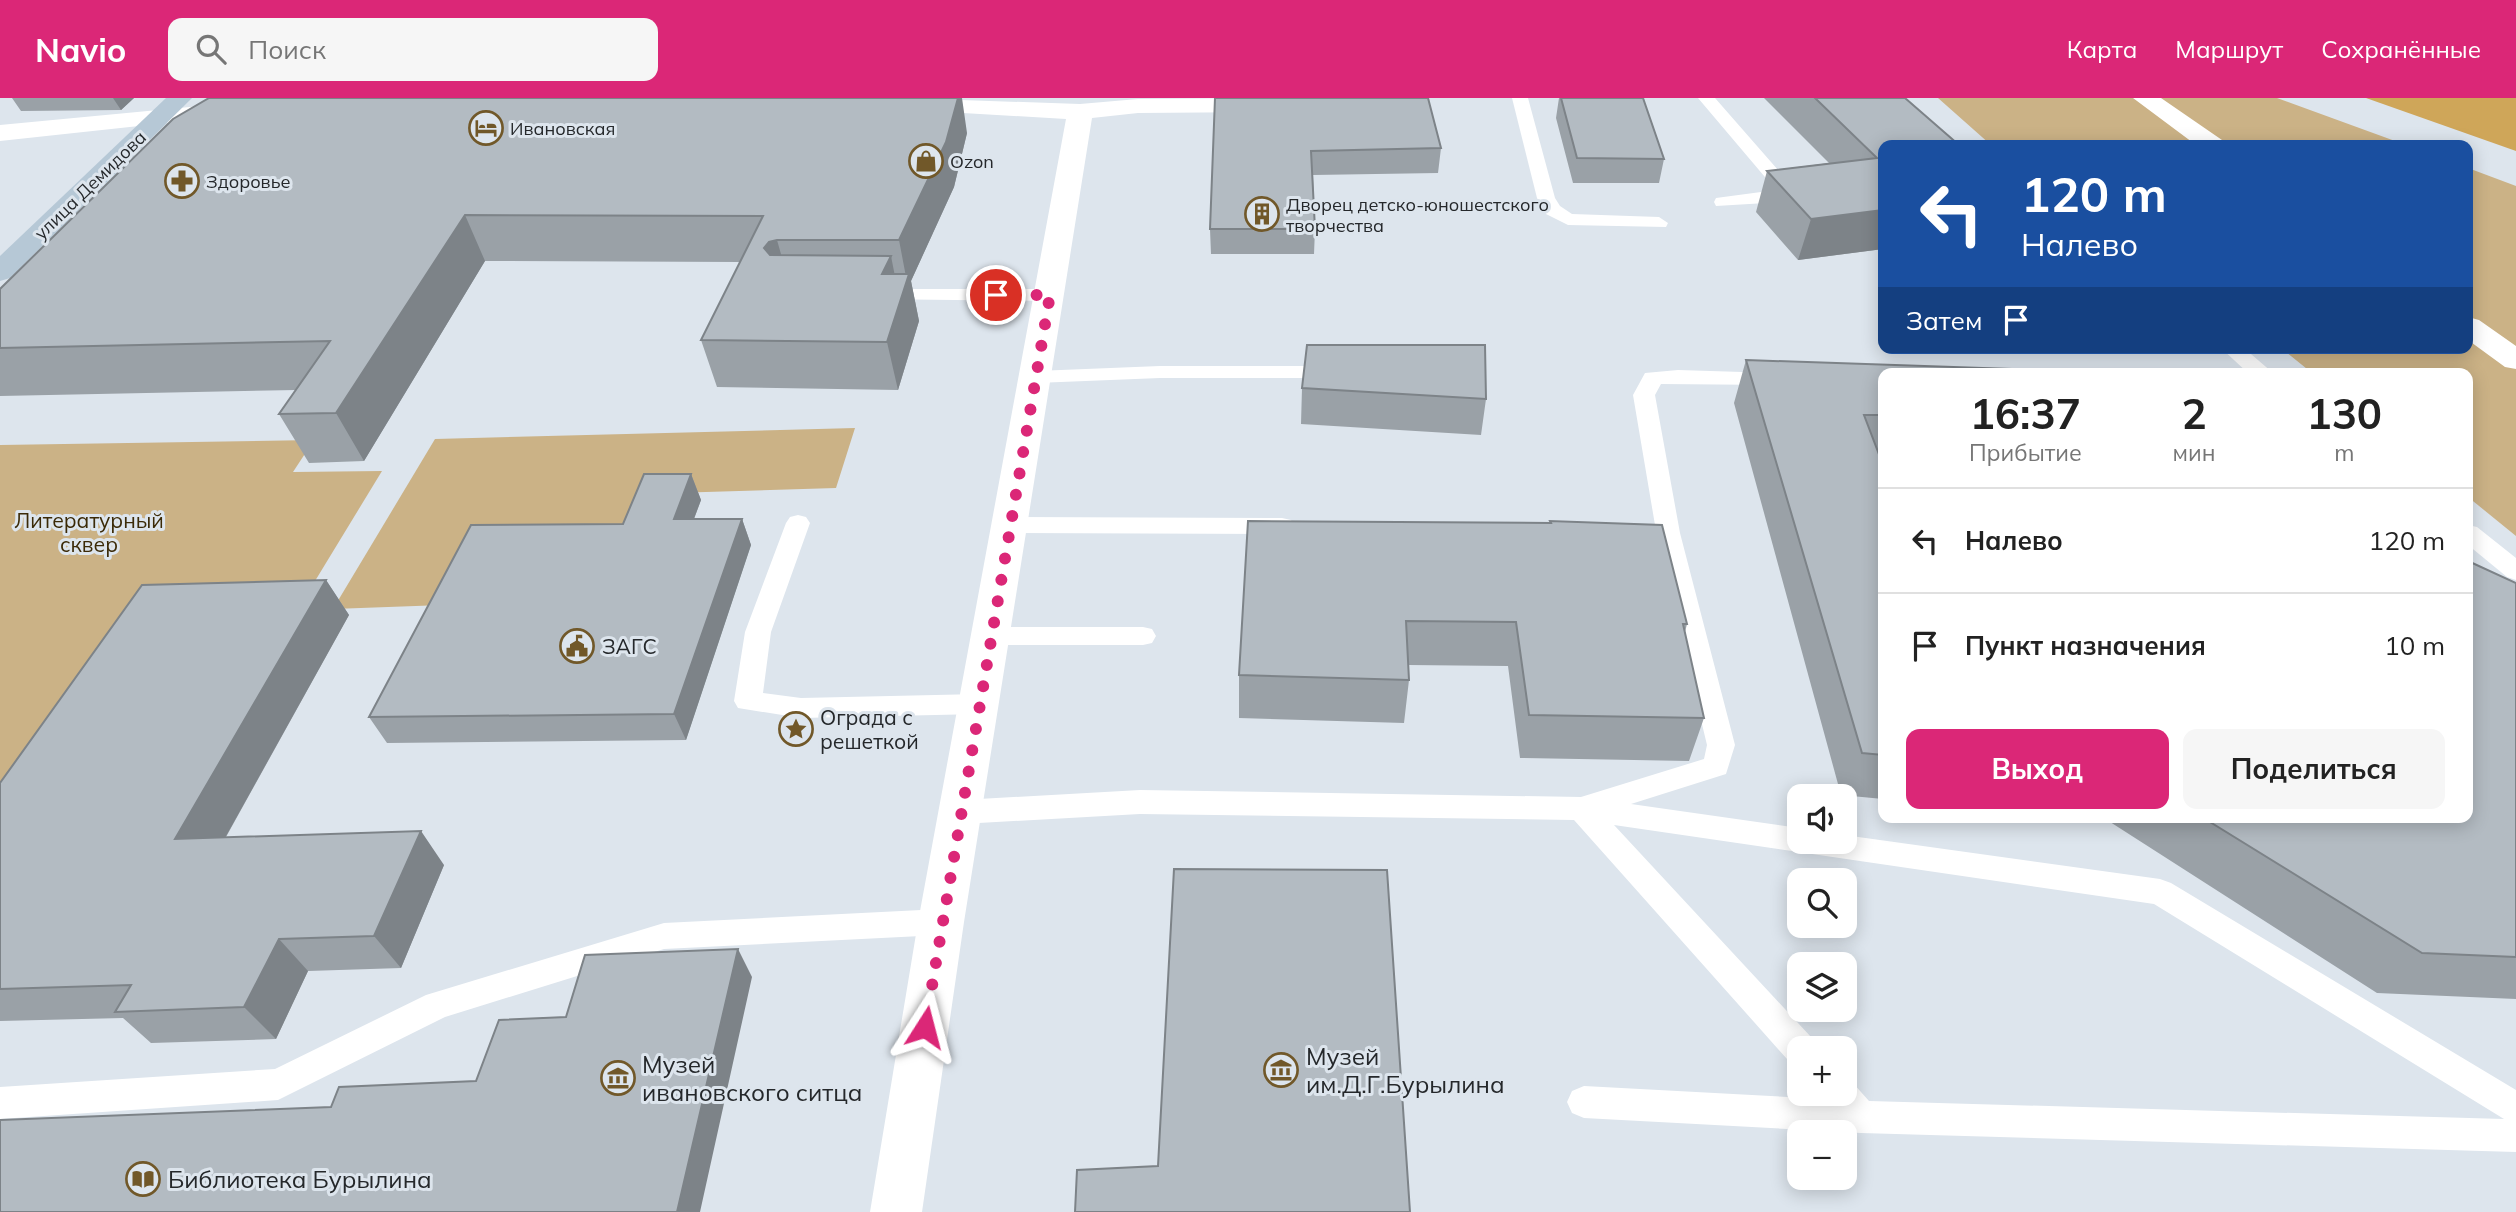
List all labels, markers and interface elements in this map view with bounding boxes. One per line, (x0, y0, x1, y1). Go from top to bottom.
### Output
search box (168, 18, 658, 81)
text: Navio (35, 29, 126, 70)
icon: search (192, 30, 230, 68)
text: Поиск (248, 33, 326, 66)
text: Карта (2067, 34, 2137, 64)
text: Маршрут (2175, 34, 2283, 64)
text: Сохранённые (2321, 34, 2481, 64)
hotel icon: Ивановская (467, 109, 505, 147)
place label: Ивановская (510, 117, 615, 140)
street label: улица Демидова (29, 126, 151, 244)
shop icon: Ozon (907, 142, 945, 180)
place label: Ozon (950, 150, 994, 173)
pharmacy icon: Здоровье (163, 162, 201, 200)
text: 120 m (2021, 163, 2167, 224)
icon: left (1906, 168, 1997, 259)
place label: Здоровье (206, 170, 291, 193)
place label: Дворец детско-юношестского творчества (1286, 193, 1549, 237)
building icon: Дворец детско-юношестского творчества (1243, 195, 1281, 233)
text: Налево (2021, 224, 2138, 264)
pin (966, 265, 1026, 325)
icon: arrive (977, 276, 1015, 314)
icon: arrive (1997, 301, 2035, 339)
text: Затем (1906, 304, 1983, 337)
text: 16:37 (1970, 387, 2081, 440)
text: 2 (2181, 387, 2207, 440)
text: 130 (2306, 387, 2382, 440)
text: Прибытие (1969, 438, 2082, 467)
text: мин (2173, 438, 2216, 467)
text: m (2334, 438, 2354, 467)
park label: Литературный сквер (14, 507, 164, 557)
icon: left (1906, 522, 1944, 560)
text: Налево (1965, 524, 2063, 557)
text: 120 m (2369, 524, 2445, 557)
public building icon: ЗАГС (558, 627, 596, 665)
icon: arrive (1906, 627, 1944, 665)
text: Пункт назначения (1965, 629, 2206, 662)
text: 10 m (2384, 629, 2445, 662)
place label: ЗАГС (602, 633, 657, 659)
place label: Ограда с решеткой (820, 704, 919, 754)
place icon: Ограда с решеткой (777, 710, 815, 748)
button: Выход (1906, 729, 2169, 809)
button: Поделиться (2183, 729, 2445, 809)
map controls (1787, 784, 1857, 1190)
button: sound (1787, 784, 1857, 854)
button: search (1787, 868, 1857, 938)
button: layers (1787, 952, 1857, 1022)
position arrow (888, 990, 962, 1064)
button: + (1787, 1036, 1857, 1106)
place label: Музей им.Д.Г.Бурылина (1306, 1041, 1505, 1099)
place label: Музей ивановского ситца (642, 1049, 863, 1107)
museum icon: Музей им.Д.Г.Бурылина (1262, 1051, 1300, 1089)
museum icon: Музей ивановского ситца (599, 1059, 637, 1097)
button: − (1787, 1120, 1857, 1190)
library icon: Библиотека Бурылина (124, 1160, 162, 1198)
place label: Библиотека Бурылина (168, 1164, 432, 1194)

